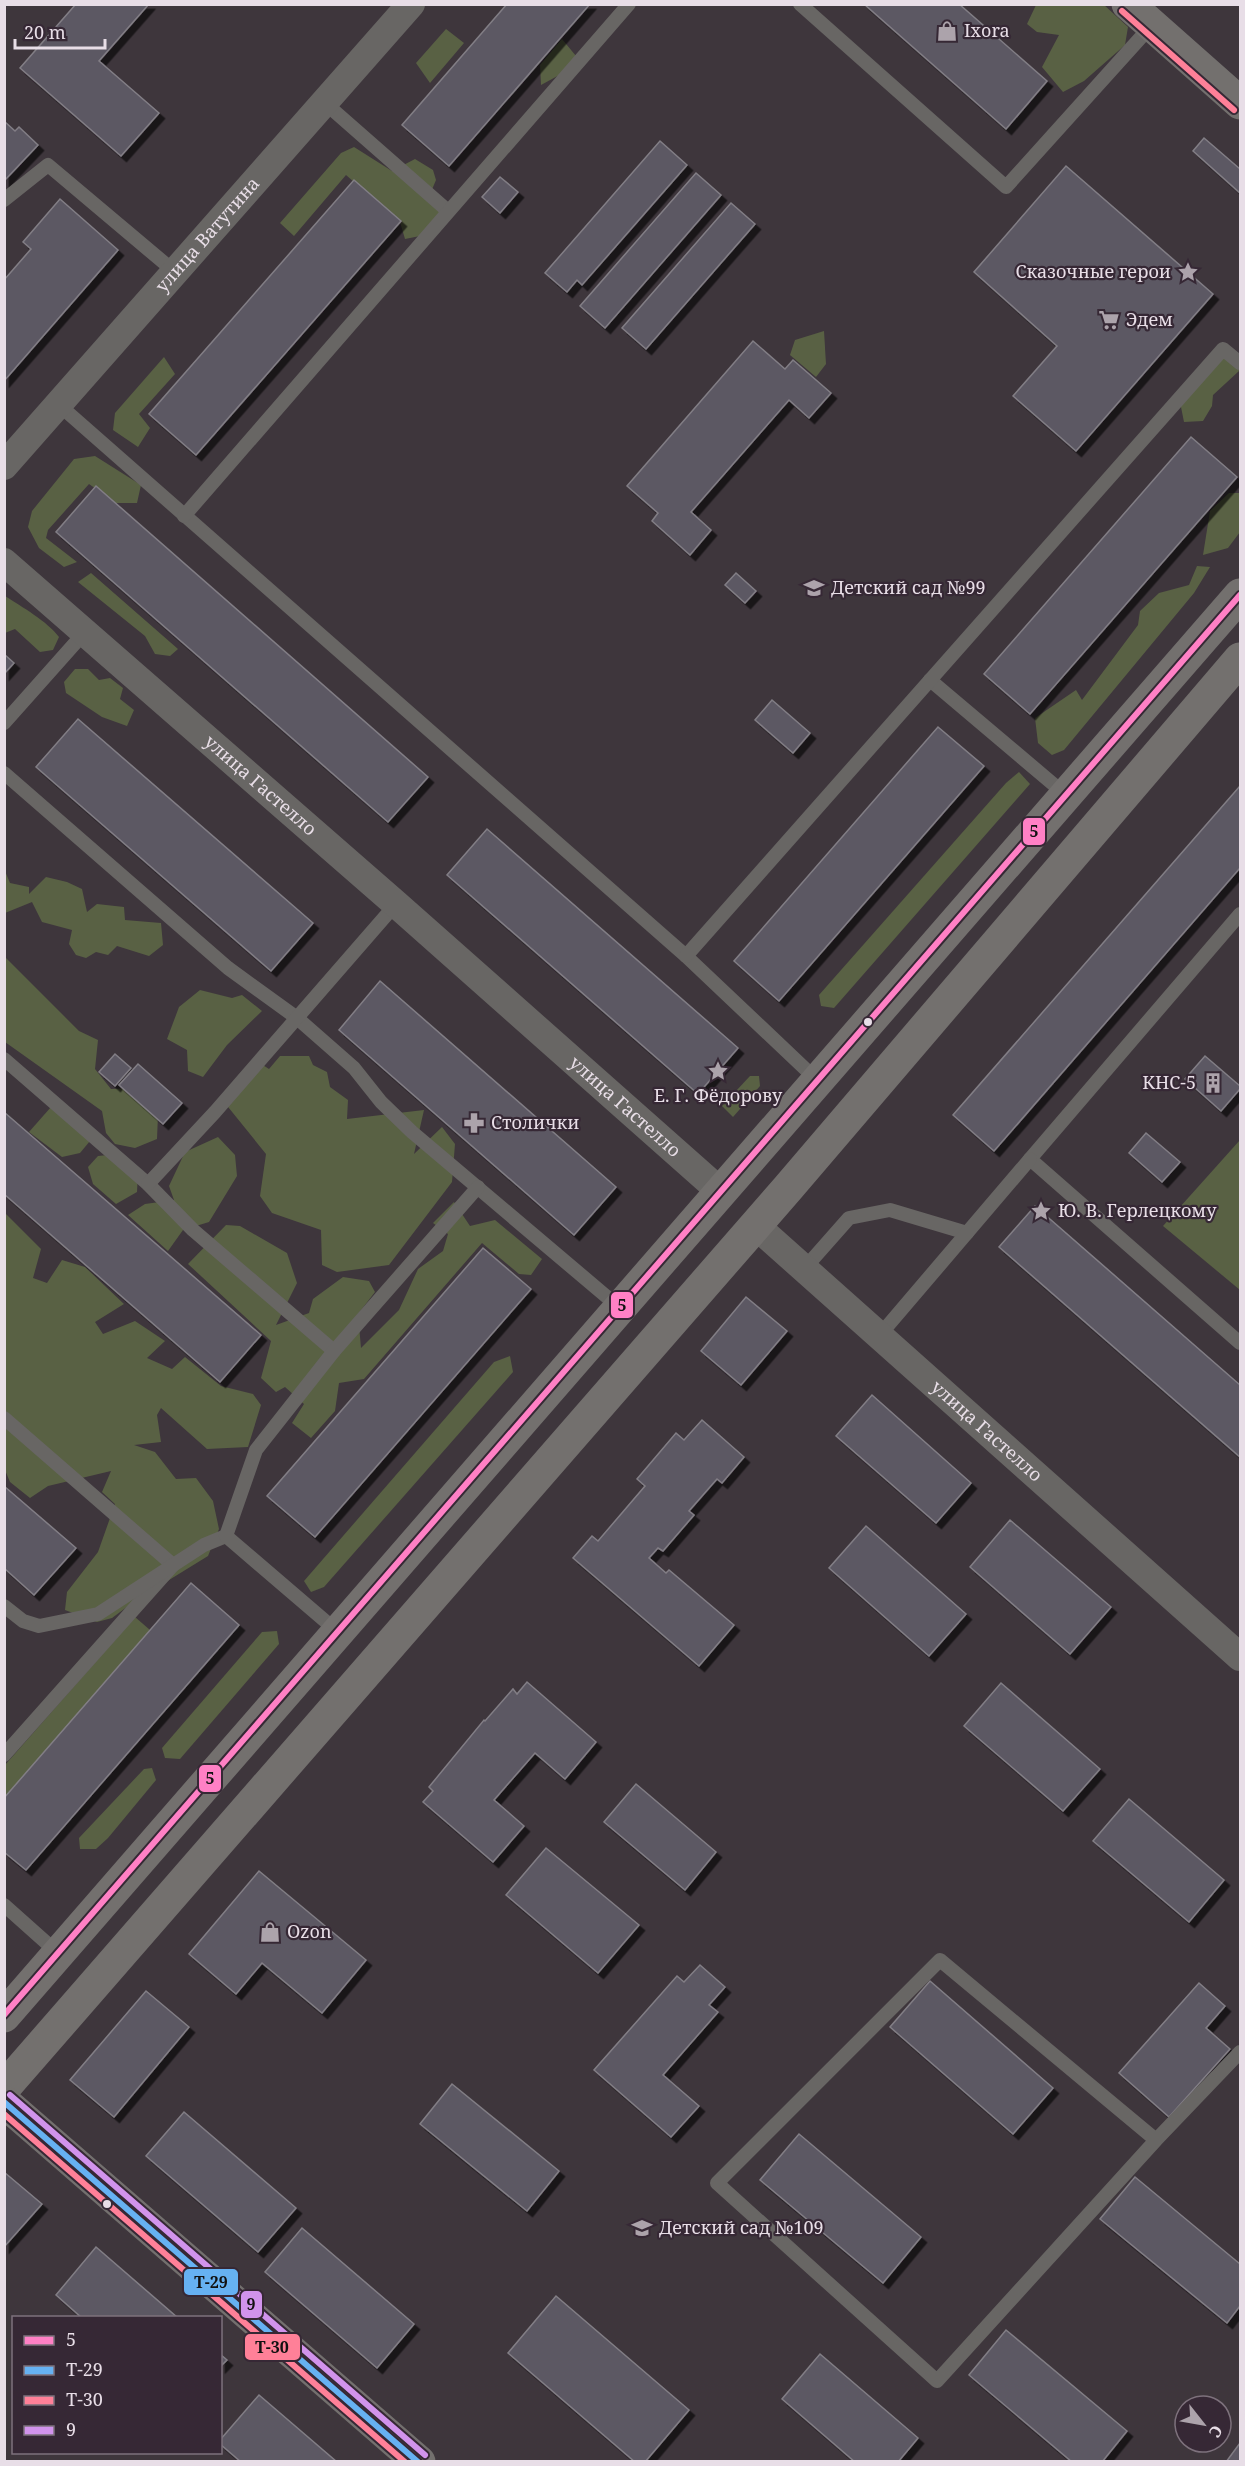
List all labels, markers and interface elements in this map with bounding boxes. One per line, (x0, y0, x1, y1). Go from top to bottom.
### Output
scale bar (15, 12, 105, 50)
place label: Ixora (964, 18, 1010, 42)
shop icon: Ixora (935, 19, 959, 43)
text: 20 m (24, 20, 66, 44)
street label: улица Ватутина (150, 171, 264, 297)
place label: Сказочные герои (1015, 259, 1171, 283)
place icon: Сказочные герои (1176, 260, 1200, 284)
place label: Эдем (1126, 307, 1173, 331)
supermarket icon: Эдем (1097, 308, 1121, 332)
place label: Детский сад №99 (831, 575, 986, 599)
school or university icon: Детский сад №99 (802, 576, 826, 600)
street label: улица Гастелло (200, 729, 322, 840)
line badge: 5 (1022, 817, 1046, 846)
text: 5 (1029, 820, 1039, 842)
unlabelled marker (862, 1016, 874, 1028)
street label: улица Гастелло (565, 1050, 686, 1162)
place icon: Е. Г. Фёдорову (706, 1059, 730, 1083)
place label: КНС-5 (1142, 1070, 1196, 1094)
building icon: КНС-5 (1201, 1071, 1225, 1095)
place label: Е. Г. Фёдорову (654, 1083, 783, 1107)
place label: Столички (491, 1110, 579, 1134)
pharmacy icon: Столички (462, 1111, 486, 1135)
place label: Ю. В. Герлецкому (1058, 1198, 1217, 1222)
place icon: Ю. В. Герлецкому (1029, 1199, 1053, 1223)
line badge: 5 (610, 1291, 634, 1319)
text: 5 (617, 1294, 627, 1316)
street label: улица Гастелло (926, 1374, 1048, 1486)
line badge: 5 (198, 1764, 222, 1793)
text: 5 (205, 1767, 215, 1789)
place label: Ozon (287, 1919, 332, 1943)
shop icon: Ozon (258, 1920, 282, 1944)
unlabelled marker (101, 2198, 113, 2210)
place label: Детский сад №109 (659, 2215, 824, 2239)
school or university icon: Детский сад №109 (630, 2216, 654, 2240)
line badge: Т-29 (183, 2268, 239, 2296)
text: Т-29 (194, 2271, 228, 2293)
line badge: 9 (240, 2290, 263, 2319)
text: 9 (246, 2293, 256, 2315)
legend (12, 2316, 222, 2454)
text: 5 (66, 2327, 76, 2351)
line badge: Т-30 (244, 2333, 301, 2361)
text: Т-30 (255, 2336, 289, 2358)
text: Т-29 (66, 2357, 103, 2381)
text: Т-30 (66, 2387, 103, 2411)
north arrow (1173, 2394, 1233, 2454)
text: 9 (66, 2417, 76, 2441)
text: С (1204, 2422, 1228, 2442)

